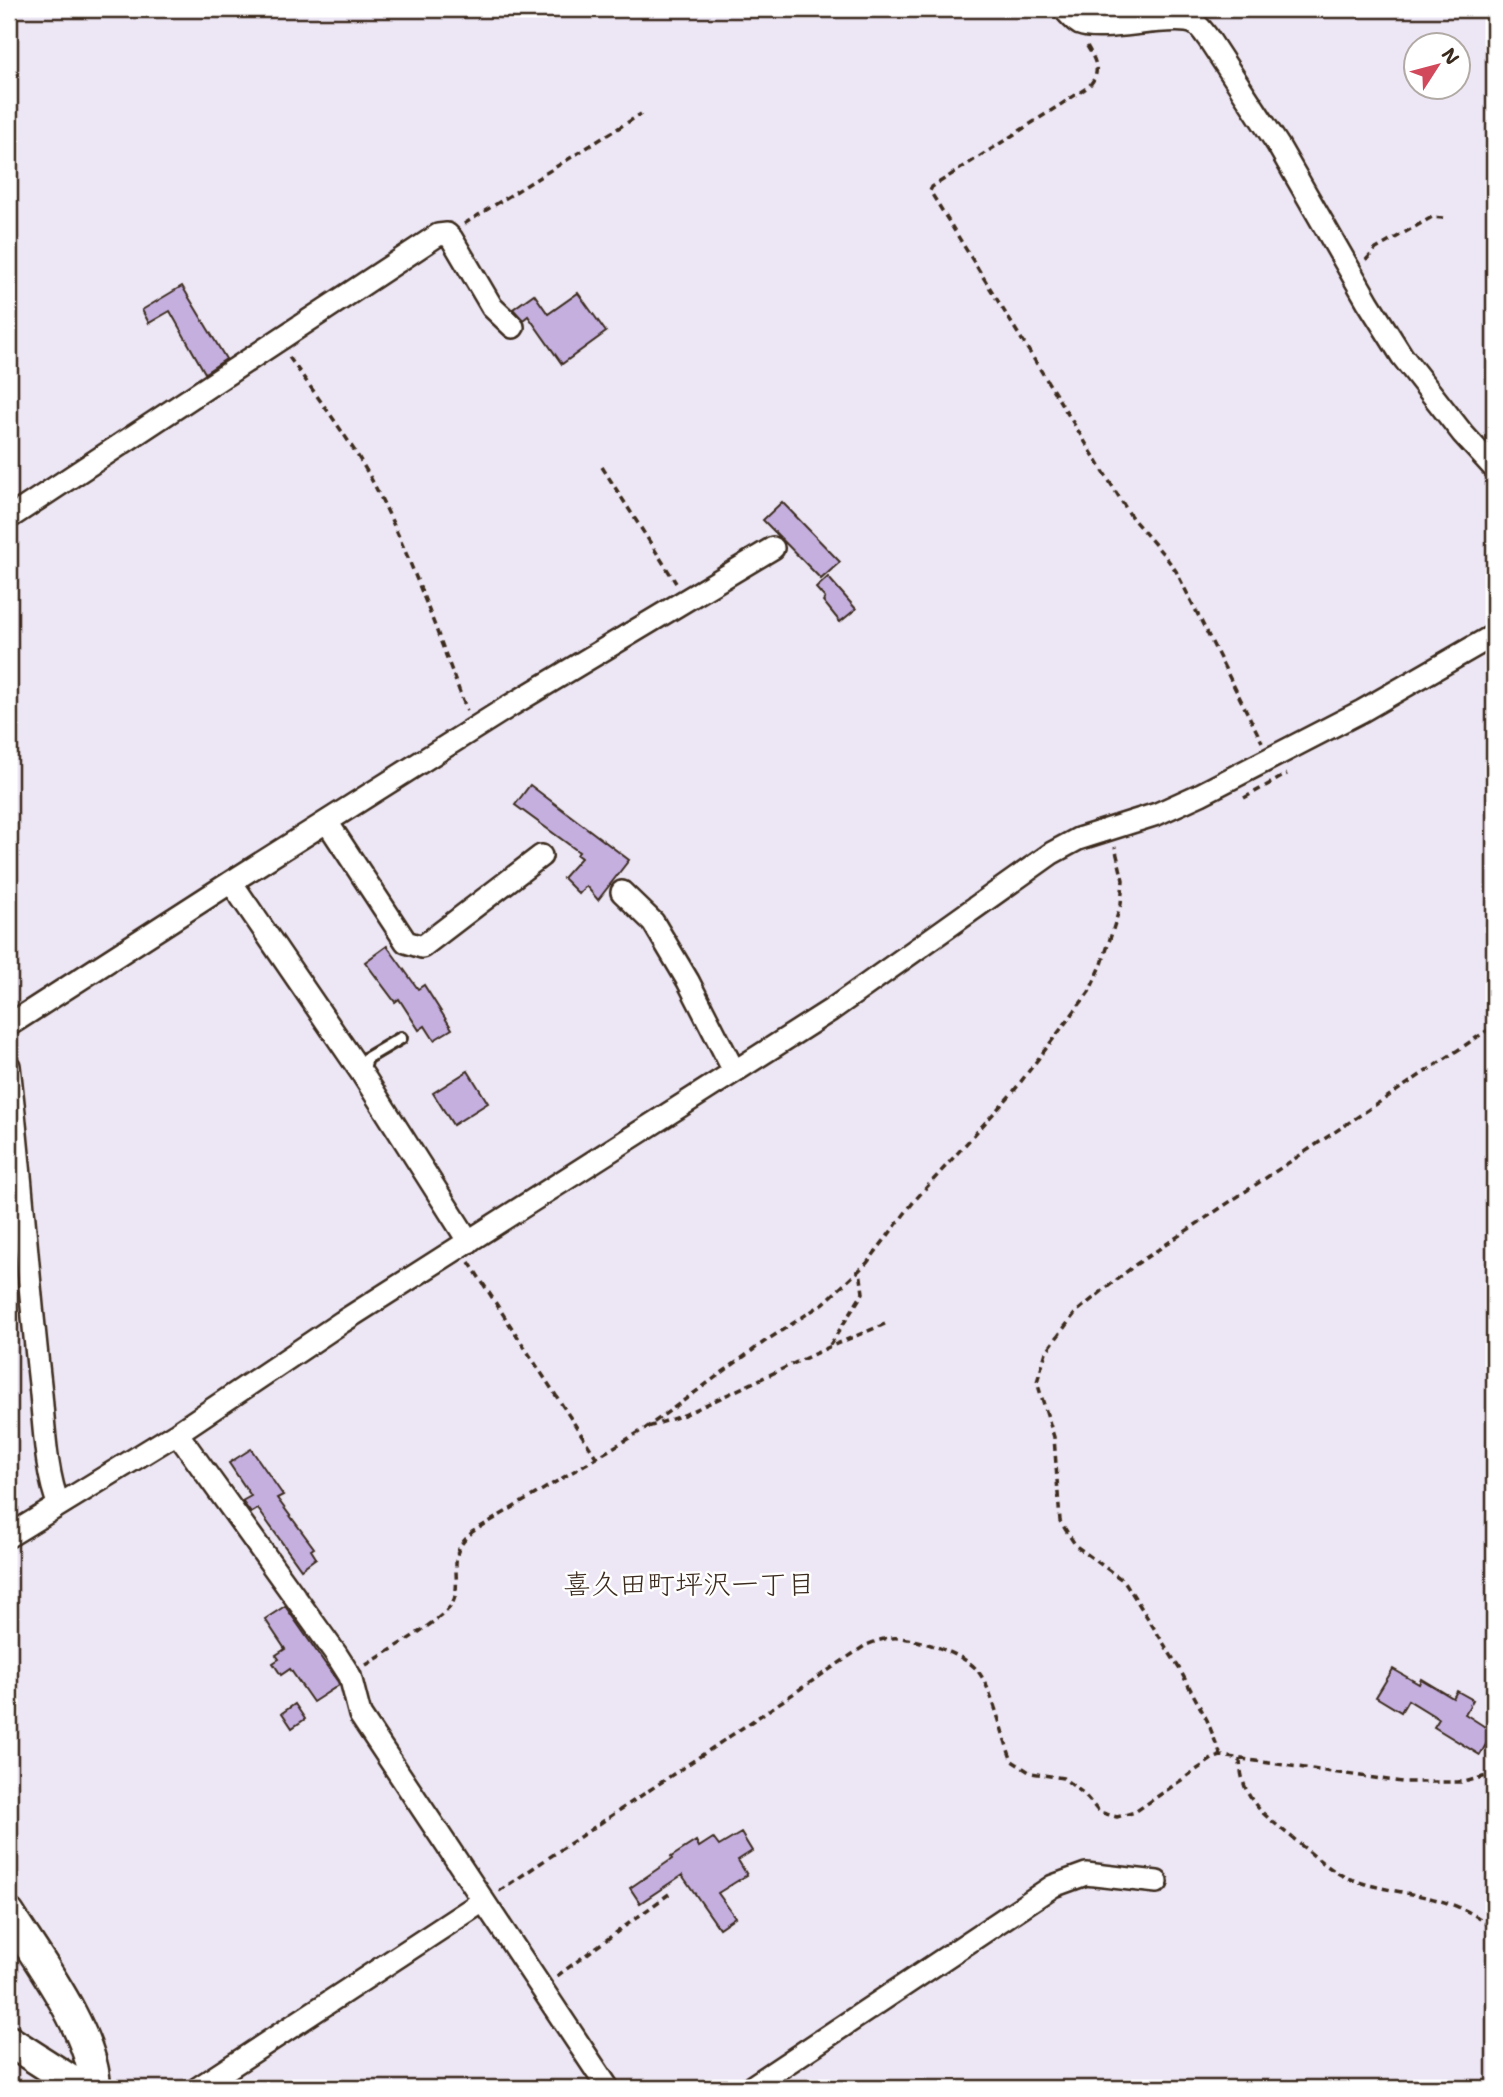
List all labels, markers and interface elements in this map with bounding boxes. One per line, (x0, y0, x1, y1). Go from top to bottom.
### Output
north arrow (1402, 32, 1472, 102)
text: N (1436, 43, 1465, 70)
district label: 喜久田町坪沢一丁目 (563, 1565, 815, 1603)

